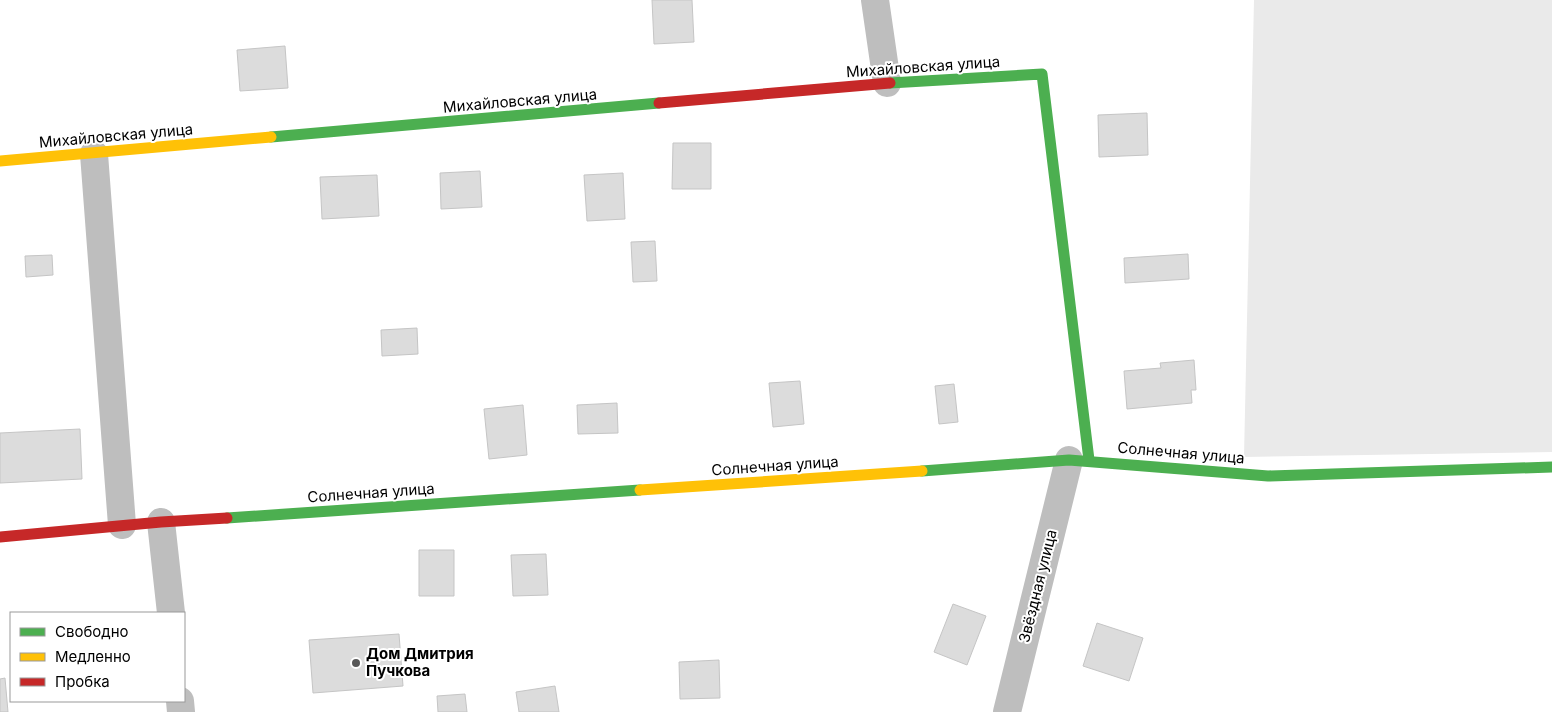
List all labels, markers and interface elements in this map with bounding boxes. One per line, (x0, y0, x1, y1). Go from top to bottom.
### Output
street label: Михайловская улица (845, 52, 1001, 81)
street label: Михайловская улица (442, 84, 598, 117)
street label: Михайловская улица (38, 119, 194, 152)
street label: Солнечная улица (1117, 437, 1245, 468)
street label: Солнечная улица (711, 452, 839, 479)
street label: Солнечная улица (307, 479, 435, 506)
street label: Звёздная улица (1014, 527, 1061, 644)
legend (10, 612, 185, 702)
text: Свободно (55, 622, 129, 641)
place label: Дом Дмитрия Пучкова (366, 644, 474, 680)
text: Медленно (55, 647, 131, 666)
marker: Дом Дмитрия Пучкова (350, 657, 362, 669)
text: Пробка (55, 672, 110, 691)

